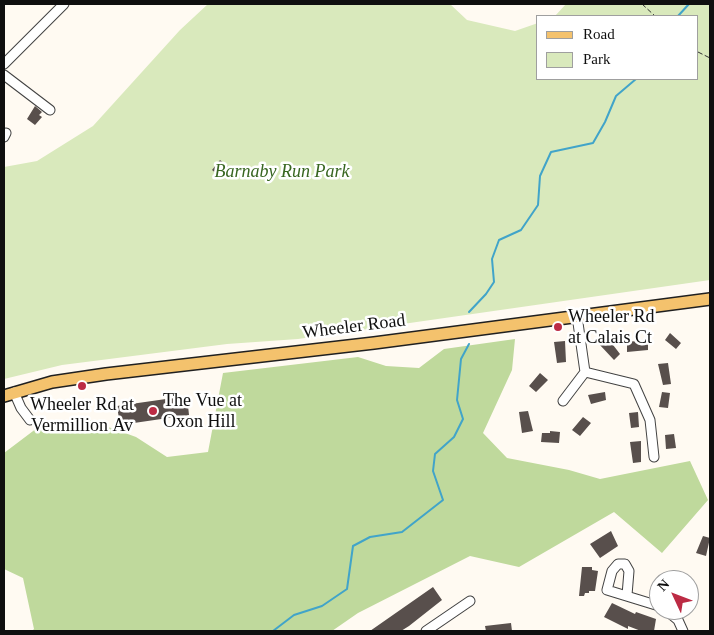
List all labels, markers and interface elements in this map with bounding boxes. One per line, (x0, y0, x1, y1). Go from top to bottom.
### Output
legend (536, 15, 699, 80)
text: Road (583, 26, 615, 42)
text: Park (583, 51, 611, 67)
park label: Barnaby Run Park (215, 161, 349, 183)
place label: Wheeler Rd at Calais Ct (568, 306, 654, 348)
street label: Wheeler Road (301, 310, 407, 344)
marker: Wheeler Rd at Calais Ct (552, 321, 564, 333)
marker: Wheeler Rd at Vermillion Av (76, 380, 88, 392)
place label: The Vue at Oxon Hill (163, 390, 242, 432)
place label: Wheeler Rd at Vermillion Av (30, 394, 134, 436)
marker: The Vue at Oxon Hill (147, 405, 159, 417)
north arrow (649, 570, 699, 620)
text: N (654, 576, 672, 594)

